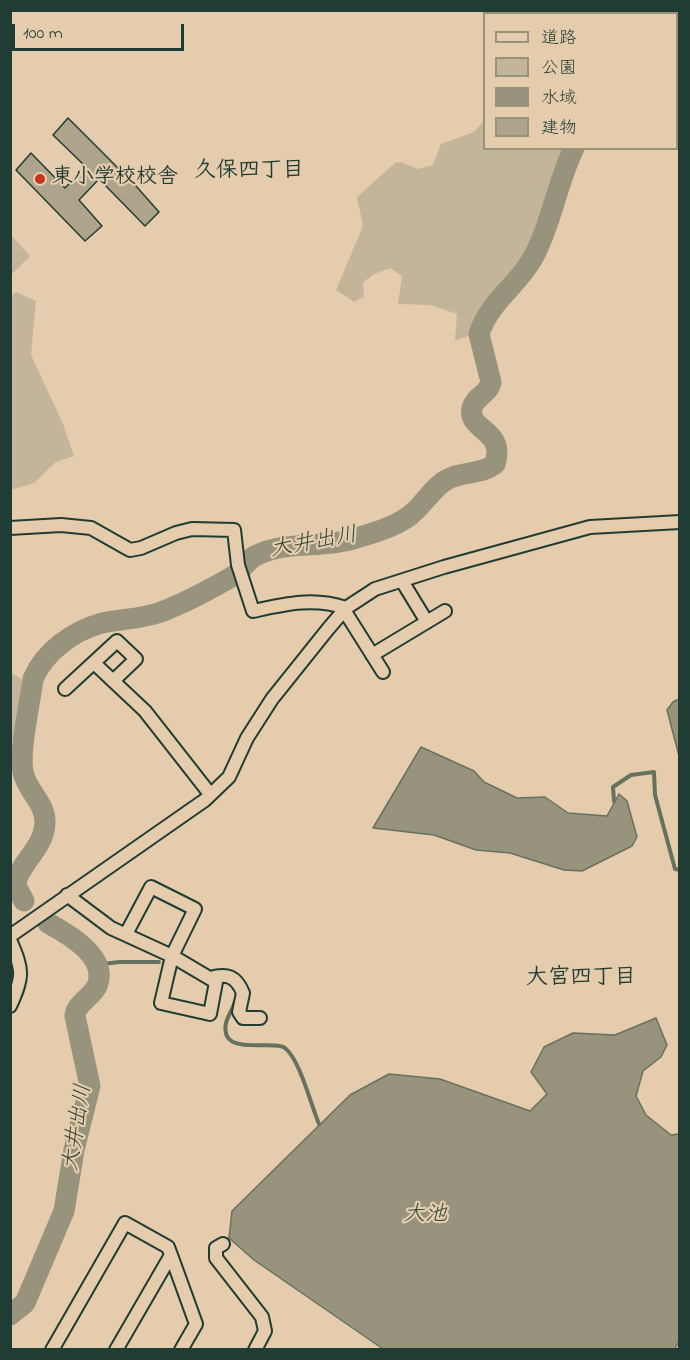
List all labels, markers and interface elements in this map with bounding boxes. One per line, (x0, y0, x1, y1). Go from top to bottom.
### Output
scale bar (15, 12, 188, 50)
legend (483, 12, 678, 150)
text: 100 m (23, 21, 63, 47)
text: 道路 (541, 26, 577, 52)
text: 公園 (541, 56, 577, 82)
text: 水域 (541, 86, 577, 112)
text: 建物 (541, 116, 577, 142)
district label: 久保四丁目 (194, 159, 304, 185)
place label: 東小学校校舎 (52, 166, 178, 192)
marker: 東小学校校舎 (33, 172, 47, 186)
water label: 大井出川 (268, 523, 360, 565)
district label: 大宮四丁目 (526, 966, 636, 992)
water label: 大井出川 (59, 1082, 99, 1174)
water label: 大池 (403, 1203, 447, 1229)

